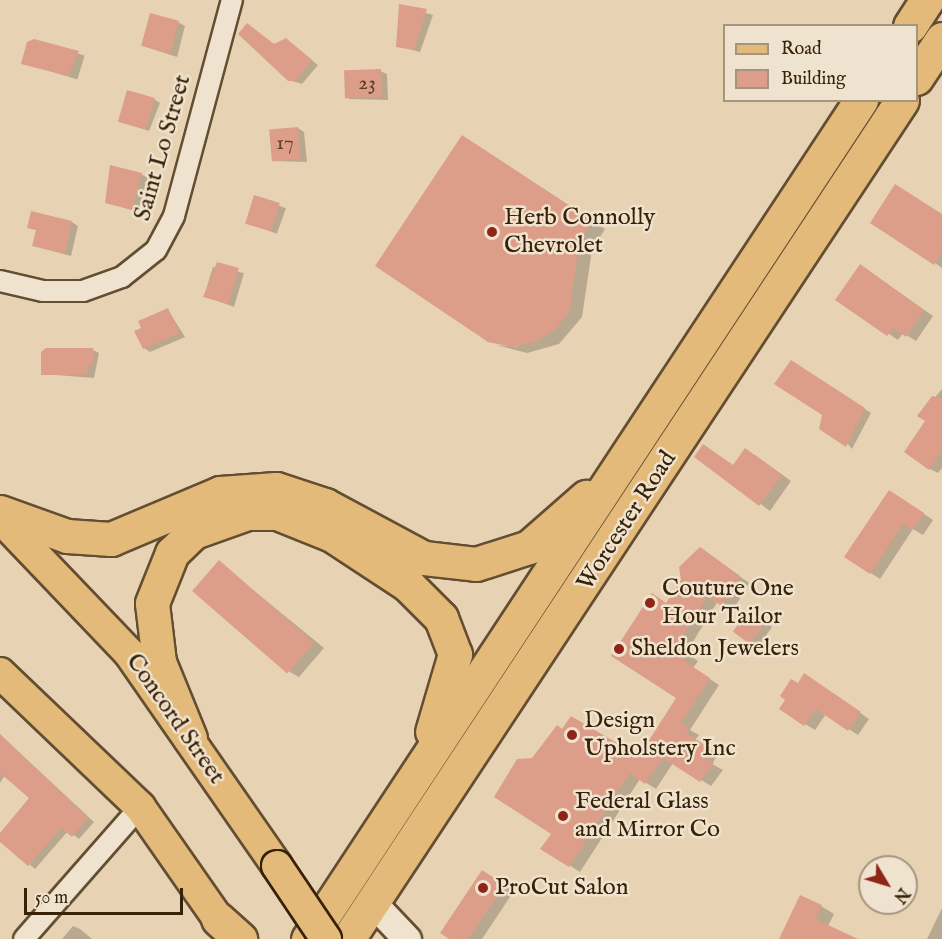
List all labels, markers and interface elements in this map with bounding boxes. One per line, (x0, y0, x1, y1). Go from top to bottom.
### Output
legend (723, 24, 918, 102)
text: Road (781, 38, 822, 61)
text: Building (781, 68, 846, 91)
house number: 23 (358, 71, 376, 97)
street label: Saint Lo Street (128, 72, 198, 224)
house number: 17 (276, 131, 294, 157)
place label: Herb Connolly Chevrolet (504, 204, 655, 260)
marker: Herb Connolly Chevrolet (485, 225, 499, 239)
street label: Worcester Road (571, 446, 683, 596)
place label: Couture One Hour Tailor (662, 575, 794, 631)
marker: Couture One Hour Tailor (643, 596, 657, 610)
place label: Sheldon Jewelers (631, 635, 799, 663)
marker: Sheldon Jewelers (612, 642, 626, 656)
street label: Concord Street (119, 648, 231, 790)
place label: Design Upholstery Inc (584, 707, 736, 763)
marker: Design Upholstery Inc (565, 728, 579, 742)
place label: Federal Glass and Mirror Co (575, 788, 720, 844)
marker: Federal Glass and Mirror Co (556, 809, 570, 823)
north arrow (858, 855, 918, 915)
place label: ProCut Salon (495, 874, 628, 902)
scale bar (27, 876, 186, 914)
marker: ProCut Salon (476, 881, 490, 895)
text: N (888, 883, 913, 906)
text: 50 m (35, 887, 68, 910)

